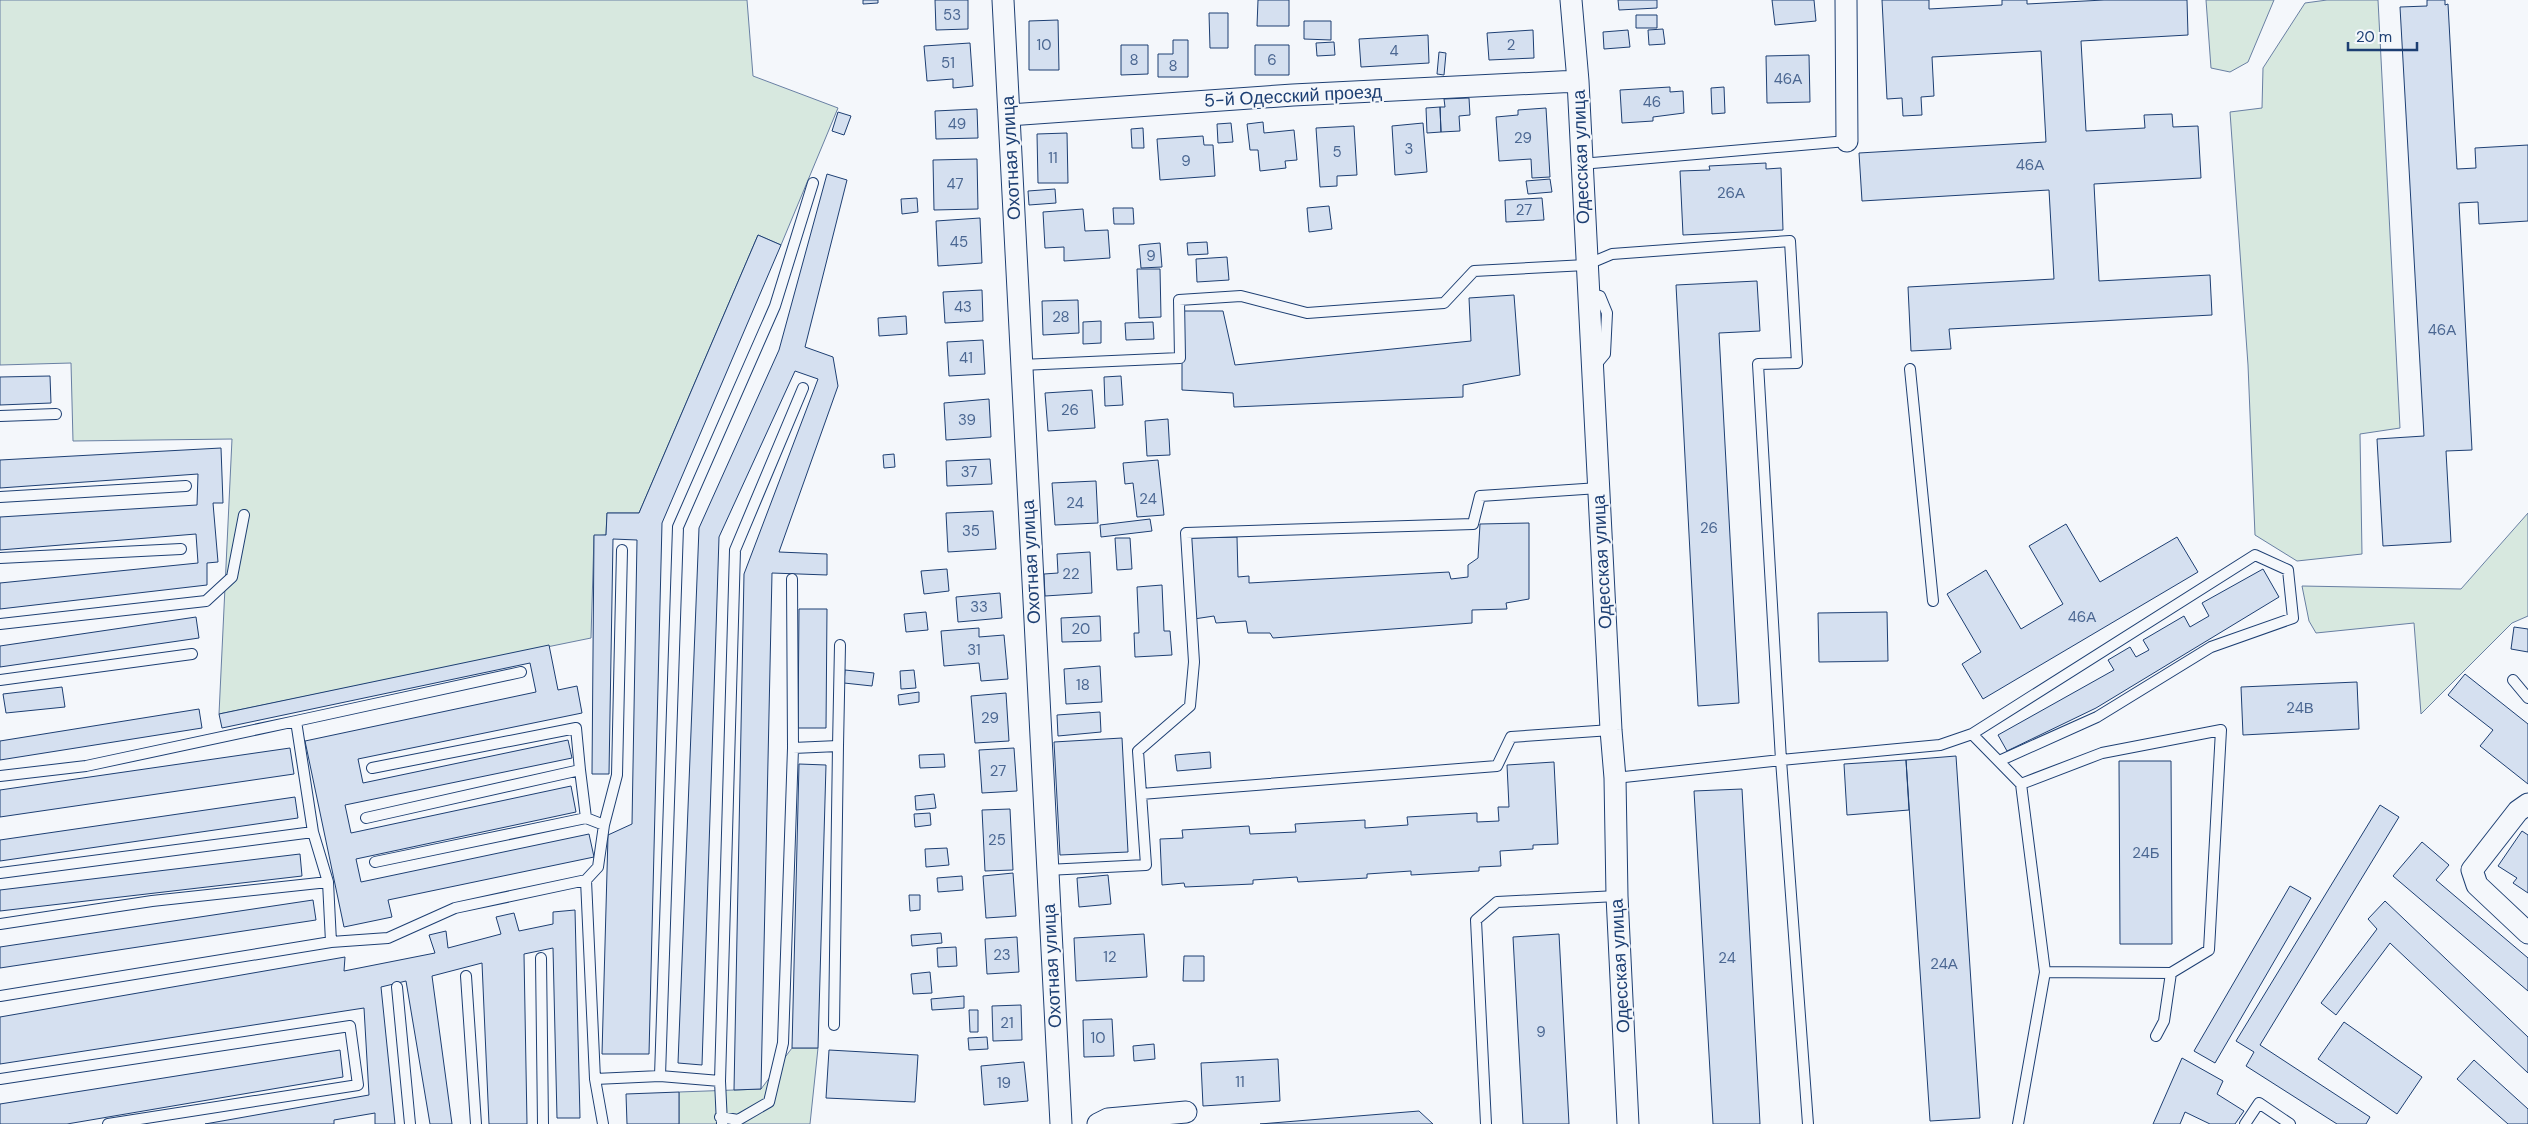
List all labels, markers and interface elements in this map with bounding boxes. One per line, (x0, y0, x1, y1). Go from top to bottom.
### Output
house number: 53 (943, 5, 961, 25)
scale bar (2348, 20, 2417, 52)
text: 20 m (2356, 27, 2392, 47)
house number: 10 (1037, 35, 1051, 55)
house number: 2 (1507, 35, 1515, 55)
house number: 4 (1389, 41, 1399, 61)
house number: 8 (1129, 50, 1139, 70)
house number: 6 (1267, 50, 1277, 70)
house number: 51 (941, 53, 955, 73)
house number: 8 (1168, 56, 1178, 76)
house number: 46А (1774, 69, 1802, 89)
street label: 5-й Одесский проезд (1203, 79, 1383, 113)
street label: Одесская улица (1567, 88, 1595, 225)
house number: 46 (1643, 92, 1661, 112)
street label: Охотная улица (996, 94, 1026, 221)
house number: 49 (948, 114, 966, 134)
house number: 29 (1514, 128, 1532, 148)
house number: 3 (1405, 139, 1413, 159)
house number: 5 (1332, 142, 1342, 162)
house number: 11 (1048, 148, 1058, 168)
house number: 9 (1181, 151, 1191, 171)
house number: 46А (2016, 155, 2044, 175)
house number: 47 (946, 174, 964, 194)
house number: 26А (1717, 183, 1745, 203)
house number: 27 (1516, 200, 1532, 220)
house number: 45 (950, 232, 968, 252)
house number: 9 (1146, 246, 1156, 266)
house number: 43 (954, 297, 972, 317)
house number: 28 (1052, 307, 1070, 327)
house number: 46А (2428, 320, 2456, 340)
house number: 41 (959, 348, 973, 368)
house number: 26 (1061, 400, 1079, 420)
house number: 39 (958, 410, 976, 430)
house number: 37 (961, 462, 977, 482)
house number: 24 (1139, 489, 1157, 509)
house number: 24 (1066, 493, 1084, 513)
street label: Одесская улица (1586, 493, 1618, 630)
street label: Охотная улица (1016, 498, 1046, 625)
house number: 26 (1700, 518, 1718, 538)
house number: 35 (962, 521, 980, 541)
house number: 22 (1062, 564, 1080, 584)
house number: 33 (970, 597, 988, 617)
house number: 46А (2068, 607, 2096, 627)
house number: 20 (1072, 619, 1090, 639)
house number: 31 (967, 640, 981, 660)
house number: 18 (1076, 675, 1090, 695)
house number: 24В (2286, 698, 2314, 718)
house number: 29 (981, 708, 999, 728)
house number: 27 (990, 761, 1006, 781)
house number: 25 (988, 830, 1006, 850)
house number: 24Б (2132, 843, 2160, 863)
street label: Одесская улица (1604, 897, 1636, 1034)
street label: Охотная улица (1037, 902, 1067, 1029)
house number: 23 (993, 945, 1011, 965)
house number: 12 (1103, 947, 1117, 967)
house number: 24 (1718, 948, 1736, 968)
house number: 24А (1930, 954, 1958, 974)
house number: 21 (1000, 1013, 1014, 1033)
house number: 9 (1536, 1022, 1546, 1042)
house number: 10 (1091, 1028, 1105, 1048)
house number: 11 (1235, 1072, 1245, 1092)
house number: 19 (997, 1073, 1011, 1093)

